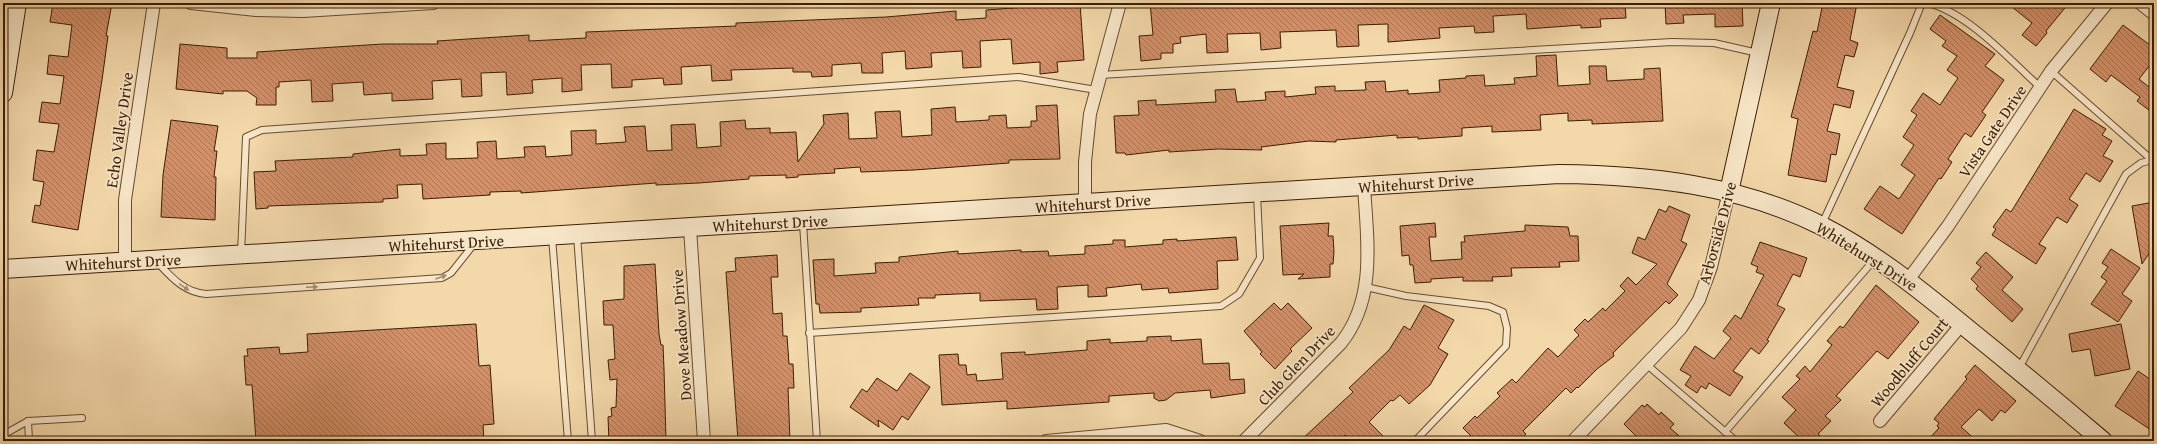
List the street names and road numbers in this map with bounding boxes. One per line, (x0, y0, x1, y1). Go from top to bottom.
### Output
street label: Echo Valley Drive (99, 71, 139, 189)
street label: Vista Gate Drive (1952, 80, 2032, 182)
street label: Whitehurst Drive (1357, 167, 1475, 199)
street label: Arborside Drive (1692, 179, 1742, 287)
street label: Whitehurst Drive (1034, 187, 1152, 219)
street label: Whitehurst Drive (712, 208, 828, 238)
street label: Whitehurst Drive (1812, 215, 1922, 297)
street label: Whitehurst Drive (388, 228, 504, 258)
street label: Whitehurst Drive (65, 247, 181, 277)
street label: Dove Meadow Drive (664, 269, 698, 401)
street label: Woodbluff Court (1864, 312, 1954, 412)
street label: Club Glen Drive (1251, 319, 1341, 411)

